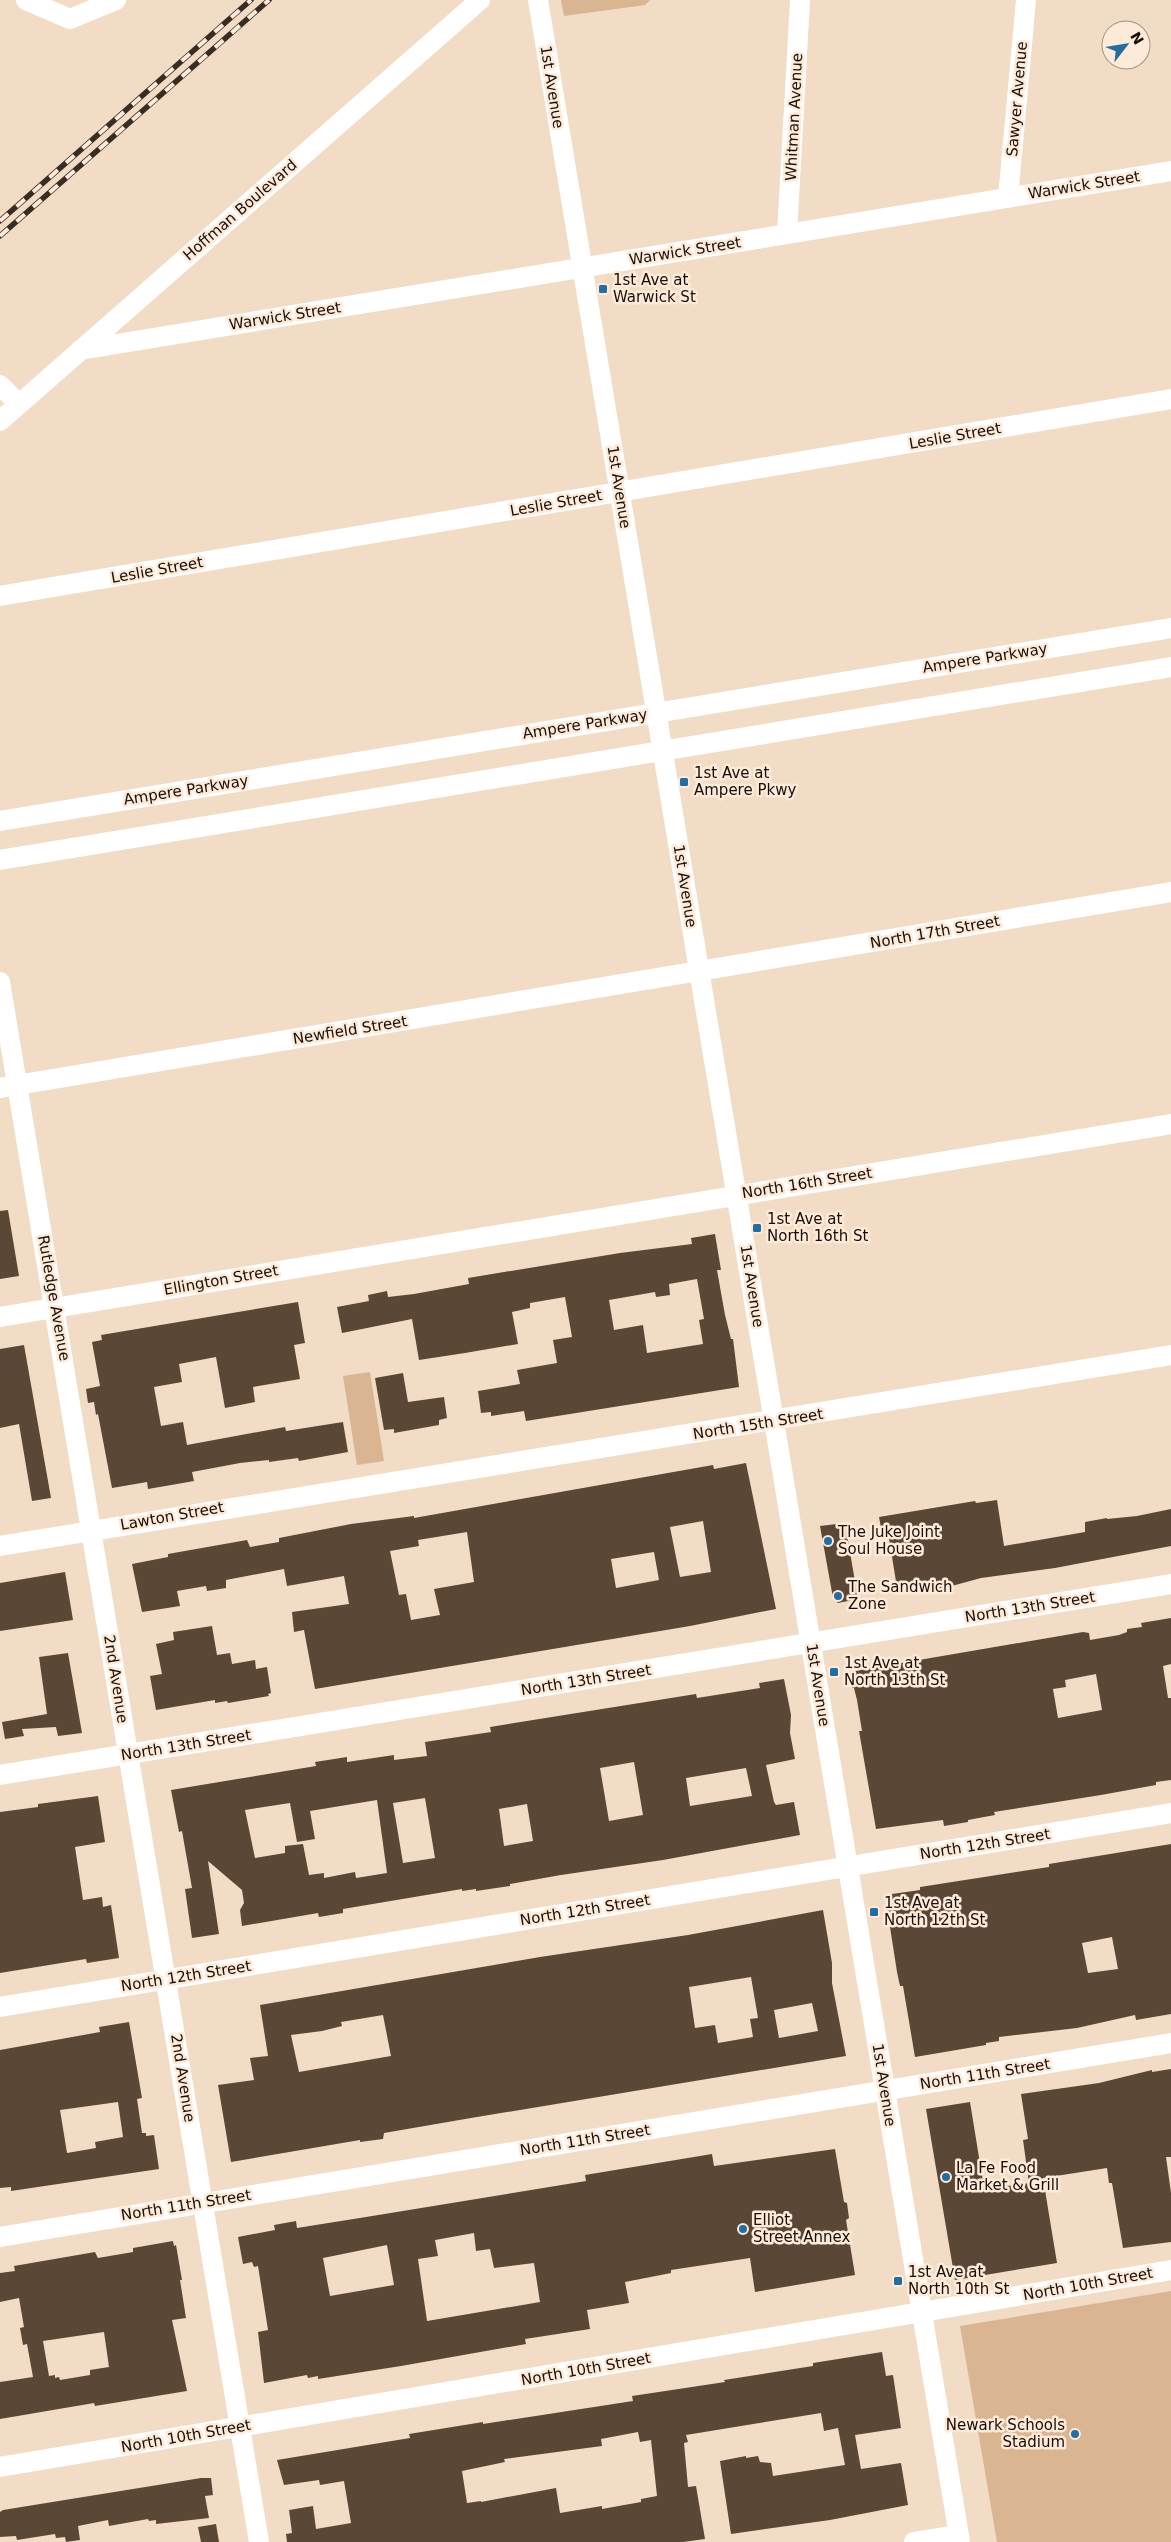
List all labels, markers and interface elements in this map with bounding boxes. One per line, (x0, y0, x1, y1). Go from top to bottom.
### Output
north arrow (1101, 20, 1151, 70)
text: N (1127, 29, 1147, 47)
street label: Sawyer Avenue (1003, 41, 1031, 157)
street label: 1st Avenue (537, 44, 567, 130)
street label: Whitman Avenue (782, 53, 806, 181)
street label: Hoffman Boulevard (179, 156, 301, 264)
street label: Warwick Street (1027, 167, 1141, 203)
street label: Warwick Street (628, 233, 742, 269)
place label: 1st Ave at Warwick St (613, 271, 696, 306)
marker: 1st Ave at Warwick St (597, 283, 609, 295)
street label: Warwick Street (228, 298, 342, 334)
street label: Leslie Street (908, 419, 1002, 453)
street label: 1st Avenue (604, 444, 634, 530)
street label: Leslie Street (509, 486, 603, 520)
street label: Leslie Street (110, 553, 204, 587)
street label: Ampere Parkway (921, 639, 1049, 677)
street label: Ampere Parkway (521, 705, 649, 743)
place label: 1st Ave at Ampere Pkwy (694, 764, 796, 799)
street label: Ampere Parkway (122, 771, 250, 809)
marker: 1st Ave at Ampere Pkwy (678, 776, 690, 788)
street label: 1st Avenue (670, 843, 700, 929)
street label: North 17th Street (869, 912, 1001, 952)
street label: Newfield Street (292, 1012, 409, 1048)
street label: North 16th Street (741, 1164, 873, 1202)
place label: 1st Ave at North 16th St (767, 1210, 868, 1245)
marker: 1st Ave at North 16th St (751, 1222, 763, 1234)
street label: Rutledge Avenue (34, 1234, 74, 1362)
street label: 1st Avenue (737, 1243, 767, 1329)
street label: Ellington Street (162, 1261, 280, 1299)
street label: North 15th Street (692, 1405, 824, 1443)
street label: Lawton Street (119, 1498, 225, 1534)
place label: The Juke Joint Soul House (837, 1523, 940, 1558)
marker: The Juke Joint Soul House (822, 1535, 834, 1547)
place label: The Sandwich Zone (847, 1578, 953, 1613)
street label: North 13th Street (964, 1588, 1096, 1626)
marker: The Sandwich Zone (832, 1590, 844, 1602)
street label: 2nd Avenue (100, 1634, 132, 1724)
street label: 1st Avenue (803, 1642, 833, 1728)
place label: 1st Ave at North 13th St (844, 1654, 945, 1689)
street label: North 13th Street (520, 1661, 652, 1699)
marker: 1st Ave at North 13th St (828, 1666, 840, 1678)
street label: North 13th Street (120, 1726, 252, 1764)
street label: North 12th Street (919, 1825, 1051, 1863)
street label: North 12th Street (519, 1891, 651, 1929)
place label: 1st Ave at North 12th St (884, 1894, 985, 1929)
marker: 1st Ave at North 12th St (868, 1906, 880, 1918)
street label: North 12th Street (120, 1957, 252, 1995)
street label: 2nd Avenue (167, 2033, 199, 2123)
street label: 1st Avenue (869, 2042, 899, 2128)
street label: North 11th Street (919, 2055, 1051, 2093)
street label: North 11th Street (519, 2121, 651, 2159)
place label: La Fe Food Market & Grill (956, 2159, 1059, 2194)
marker: La Fe Food Market & Grill (940, 2171, 952, 2183)
street label: North 11th Street (120, 2186, 252, 2224)
place label: Elliot Street Annex (753, 2211, 851, 2246)
marker: Elliot Street Annex (737, 2223, 749, 2235)
place label: 1st Ave at North 10th St (908, 2263, 1009, 2298)
street label: North 10th Street (1022, 2264, 1154, 2304)
marker: 1st Ave at North 10th St (892, 2275, 904, 2287)
street label: North 10th Street (520, 2349, 652, 2389)
street label: North 10th Street (120, 2416, 252, 2456)
place label: Newark Schools Stadium (946, 2416, 1065, 2451)
marker: Newark Schools Stadium (1069, 2428, 1081, 2440)

